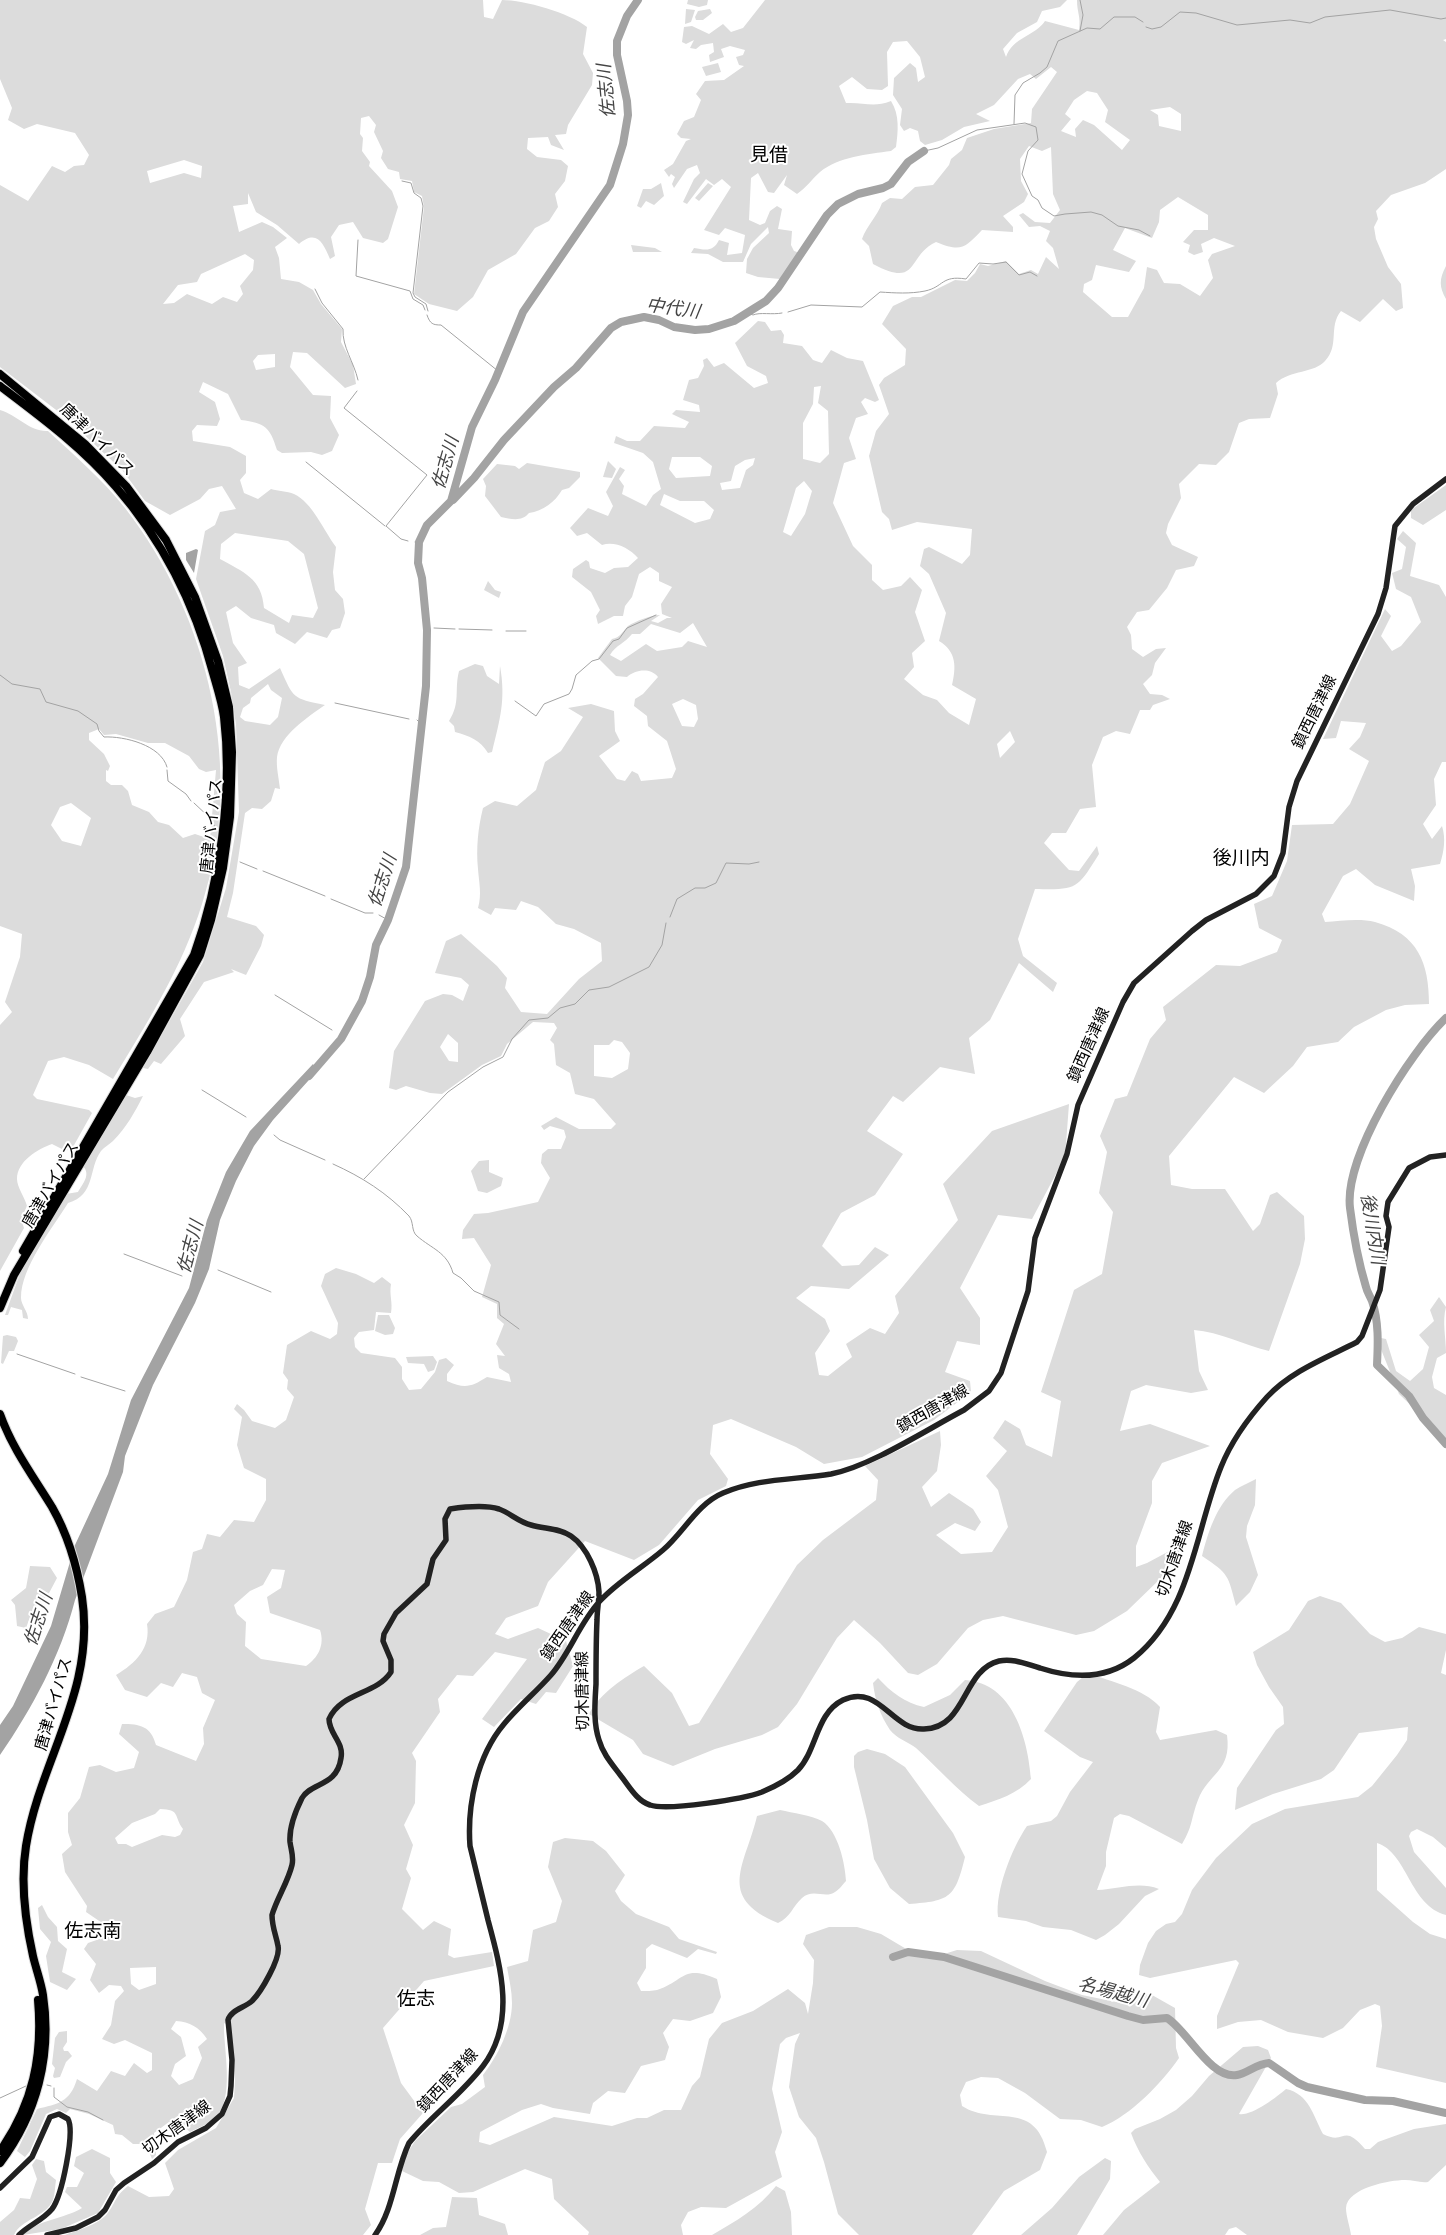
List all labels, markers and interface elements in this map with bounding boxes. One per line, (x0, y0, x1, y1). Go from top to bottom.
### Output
water label: 佐志川 (594, 63, 620, 119)
district label: 見借 (750, 145, 788, 167)
water label: 中代川 (645, 295, 701, 323)
street label: 唐津バイパス (56, 400, 138, 480)
water label: 佐志川 (428, 434, 464, 492)
street label: 鎮西唐津線 (1289, 672, 1341, 752)
street label: 唐津バイパス (197, 777, 227, 875)
district label: 後川内 (1213, 848, 1269, 870)
water label: 佐志川 (364, 852, 402, 910)
street label: 鎮西唐津線 (1064, 1005, 1114, 1085)
street label: 唐津バイパス (19, 1139, 83, 1231)
water label: 後川内川 (1356, 1192, 1388, 1266)
water label: 佐志川 (174, 1218, 208, 1276)
street label: 鎮西唐津線 (894, 1381, 972, 1437)
street label: 切木唐津線 (1153, 1518, 1197, 1600)
street label: 鎮西唐津線 (537, 1588, 599, 1664)
water label: 佐志川 (20, 1591, 58, 1649)
street label: 切木唐津線 (573, 1651, 593, 1731)
street label: 唐津バイパス (32, 1655, 76, 1753)
district label: 佐志南 (65, 1921, 121, 1943)
water label: 名場越川 (1075, 1973, 1151, 2013)
district label: 佐志 (397, 1989, 435, 2011)
street label: 鎮西唐津線 (414, 2045, 482, 2117)
street label: 切木唐津線 (139, 2097, 215, 2159)

